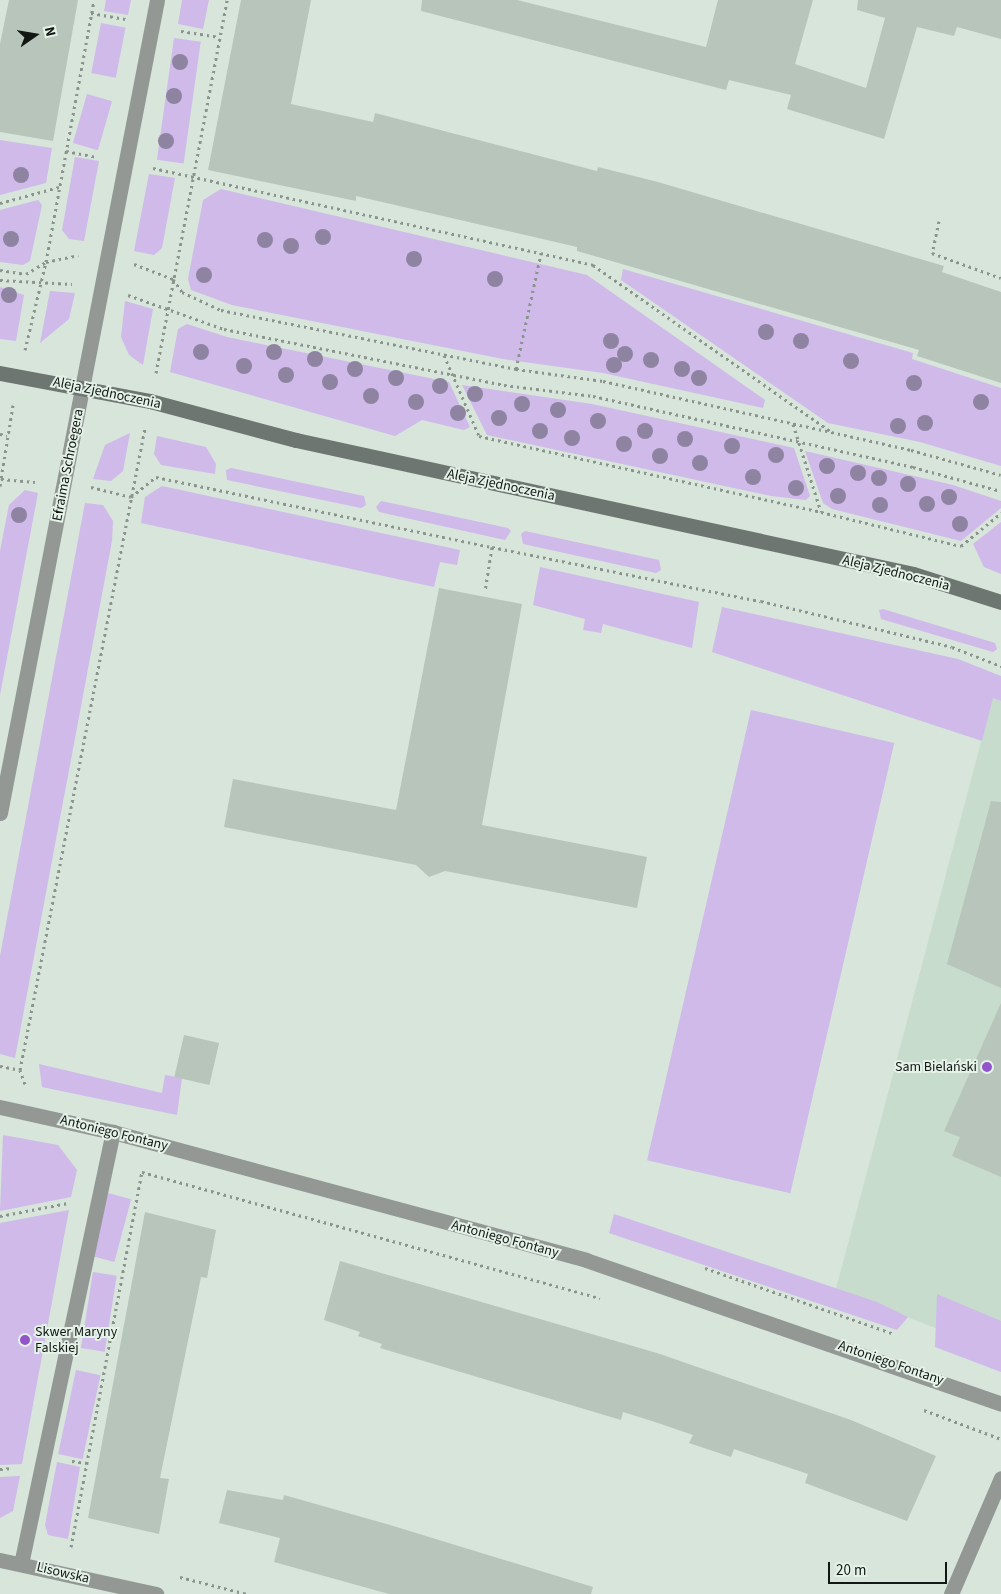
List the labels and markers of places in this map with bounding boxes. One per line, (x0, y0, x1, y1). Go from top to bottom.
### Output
place label: Sam Bielański (895, 1059, 977, 1075)
marker: Sam Bielański (981, 1061, 993, 1073)
place label: Skwer Maryny Falskiej (35, 1324, 117, 1356)
marker: Skwer Maryny Falskiej (19, 1334, 31, 1346)

